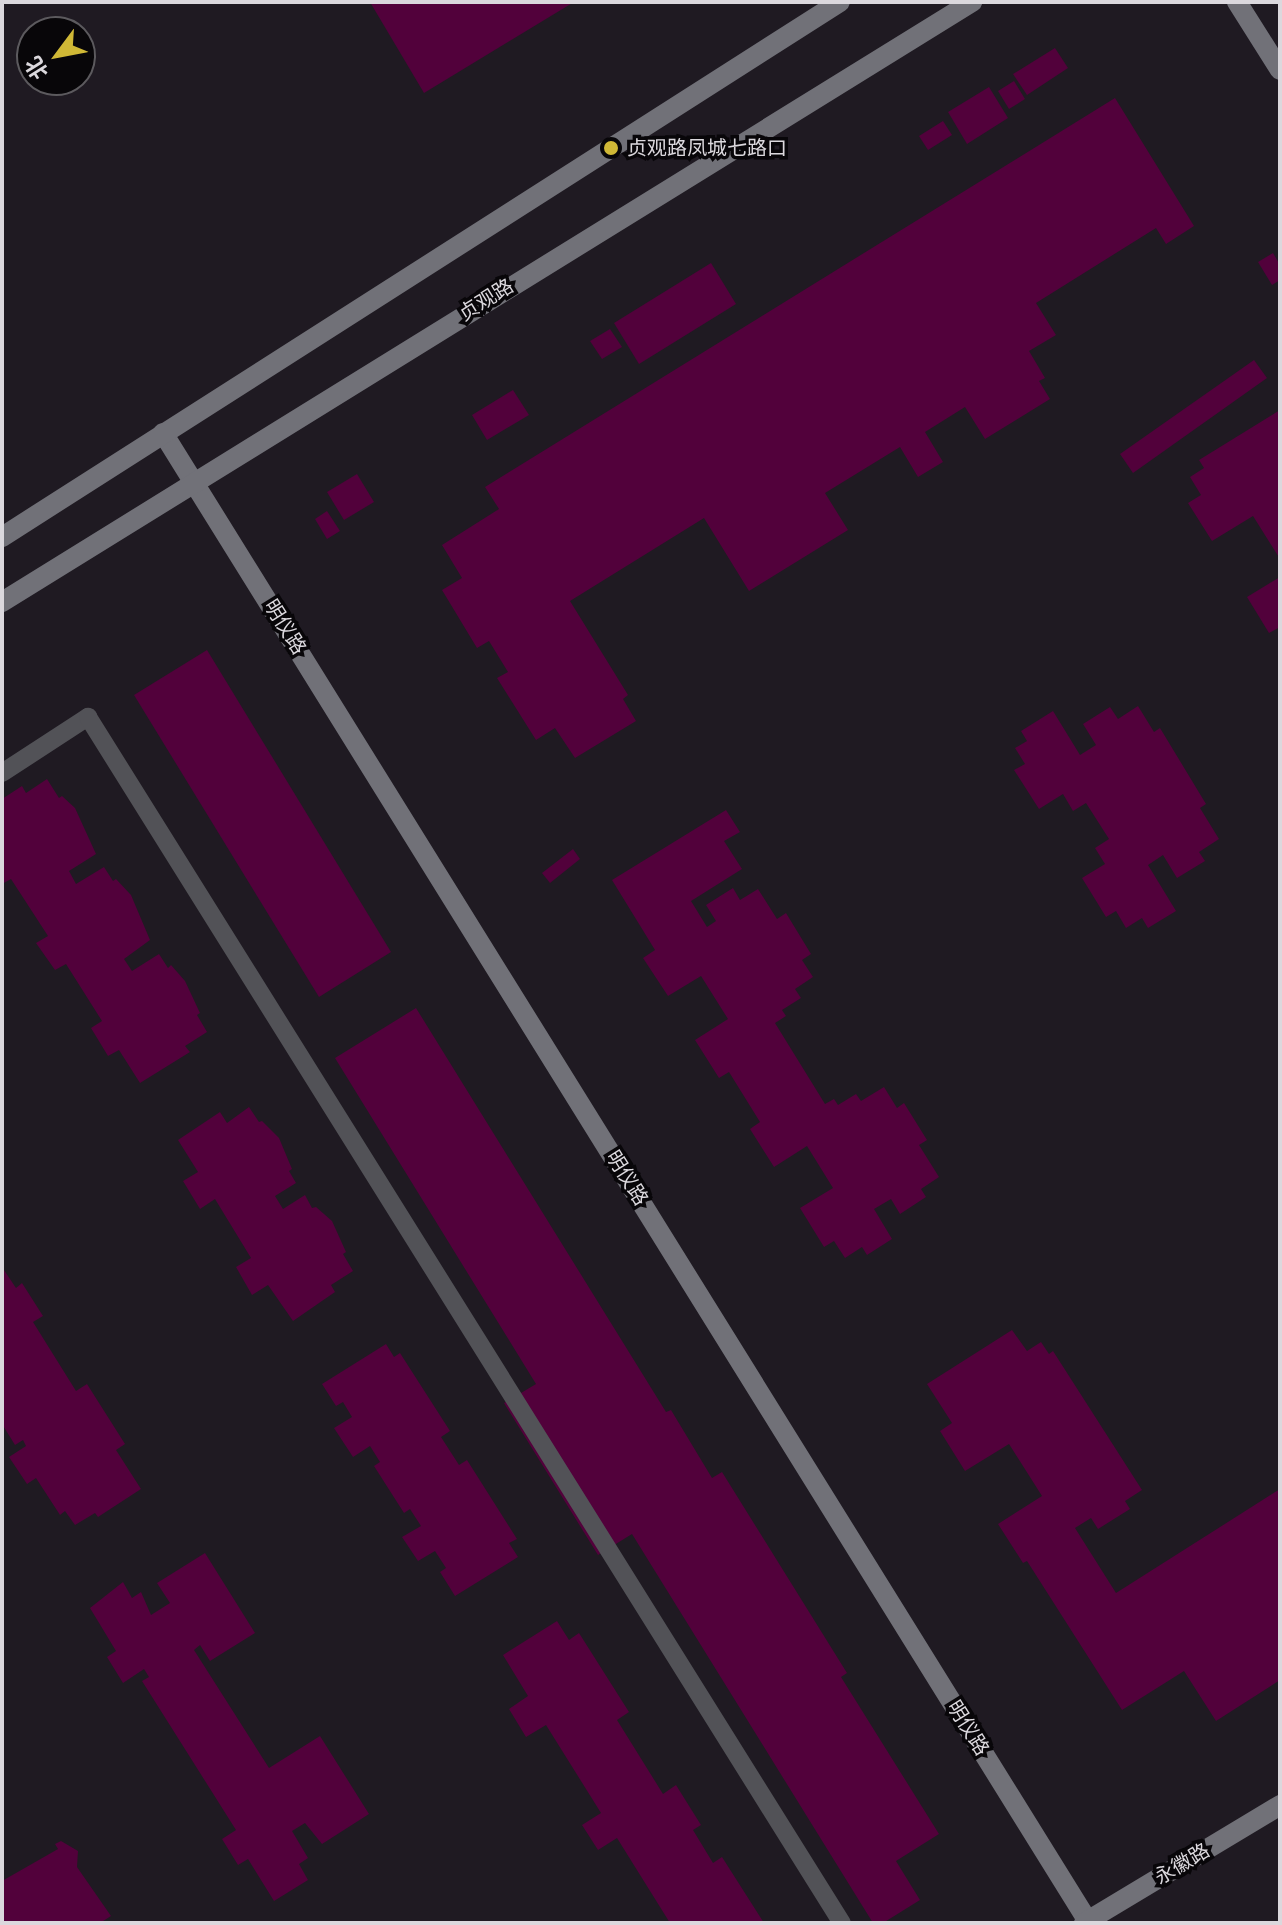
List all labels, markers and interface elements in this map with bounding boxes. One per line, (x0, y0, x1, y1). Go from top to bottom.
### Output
north arrow (16, 16, 96, 96)
text: 北 (20, 51, 54, 84)
place label: 贞观路凤城七路口 (627, 136, 787, 160)
marker: 贞观路凤城七路口 (602, 139, 620, 157)
street label: 贞观路 (454, 274, 518, 326)
street label: 明仪路 (259, 595, 311, 659)
street label: 明仪路 (601, 1146, 653, 1210)
street label: 明仪路 (942, 1696, 994, 1760)
street label: 永徽路 (1150, 1838, 1214, 1890)

